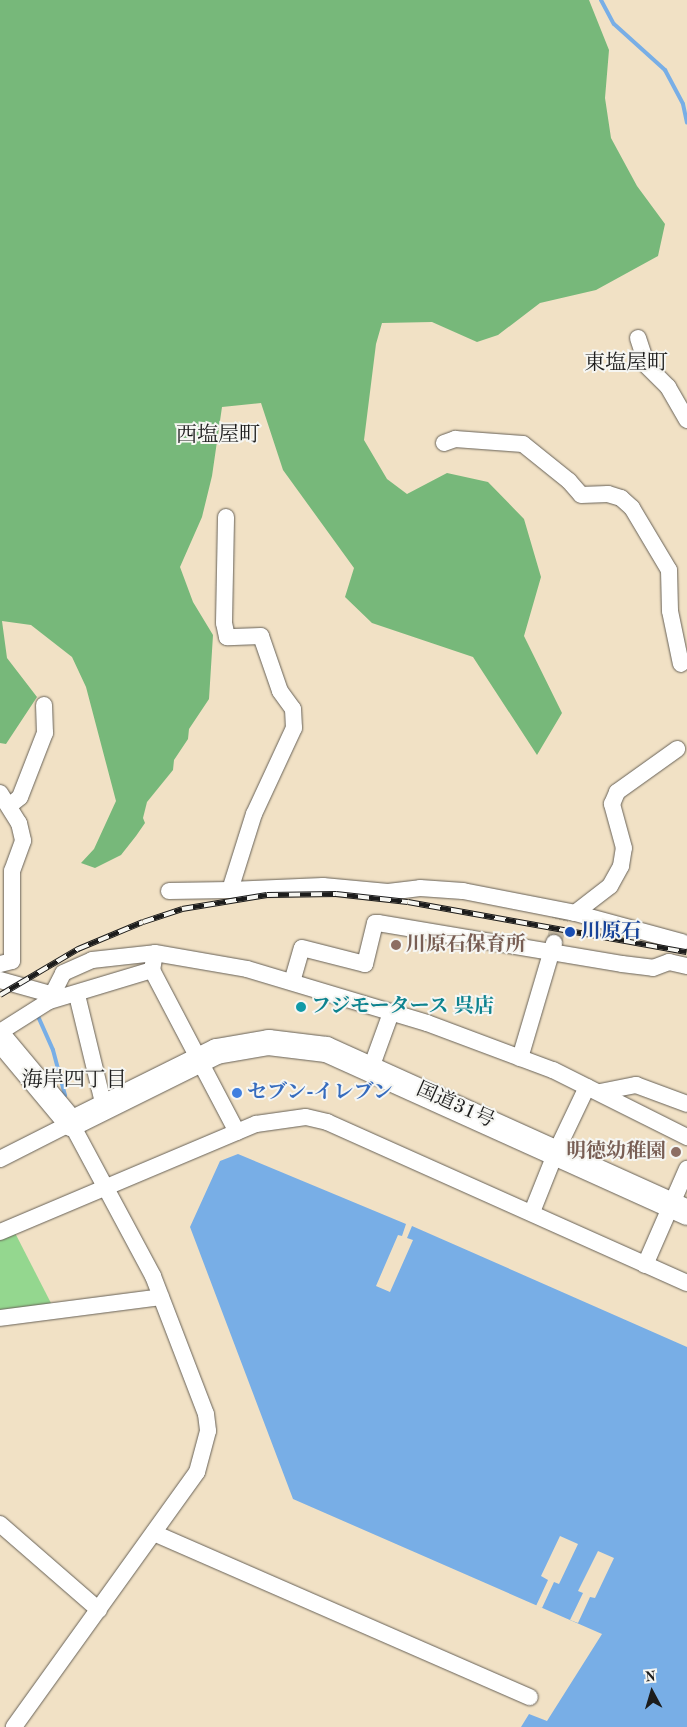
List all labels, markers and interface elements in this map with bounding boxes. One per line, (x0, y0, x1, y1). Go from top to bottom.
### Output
district label: 東塩屋町 (584, 351, 668, 377)
district label: 西塩屋町 (176, 423, 260, 449)
place label: 川原石 (581, 920, 641, 944)
marker: 川原石 (563, 925, 577, 939)
place label: 川原石保育所 (406, 933, 526, 957)
marker: 川原石保育所 (390, 939, 402, 951)
place label: フジモータース 呉店 (311, 995, 496, 1019)
marker: フジモータース 呉店 (295, 1001, 307, 1013)
district label: 海岸四丁目 (22, 1068, 126, 1094)
street label: 国道31号 (412, 1078, 498, 1134)
place label: セブン-イレブン (247, 1081, 394, 1105)
marker: セブン-イレブン (231, 1087, 243, 1099)
place label: 明徳幼稚園 (566, 1140, 666, 1164)
marker: 明徳幼稚園 (670, 1146, 682, 1158)
north arrow (627, 1667, 677, 1717)
text: N (644, 1670, 656, 1685)

